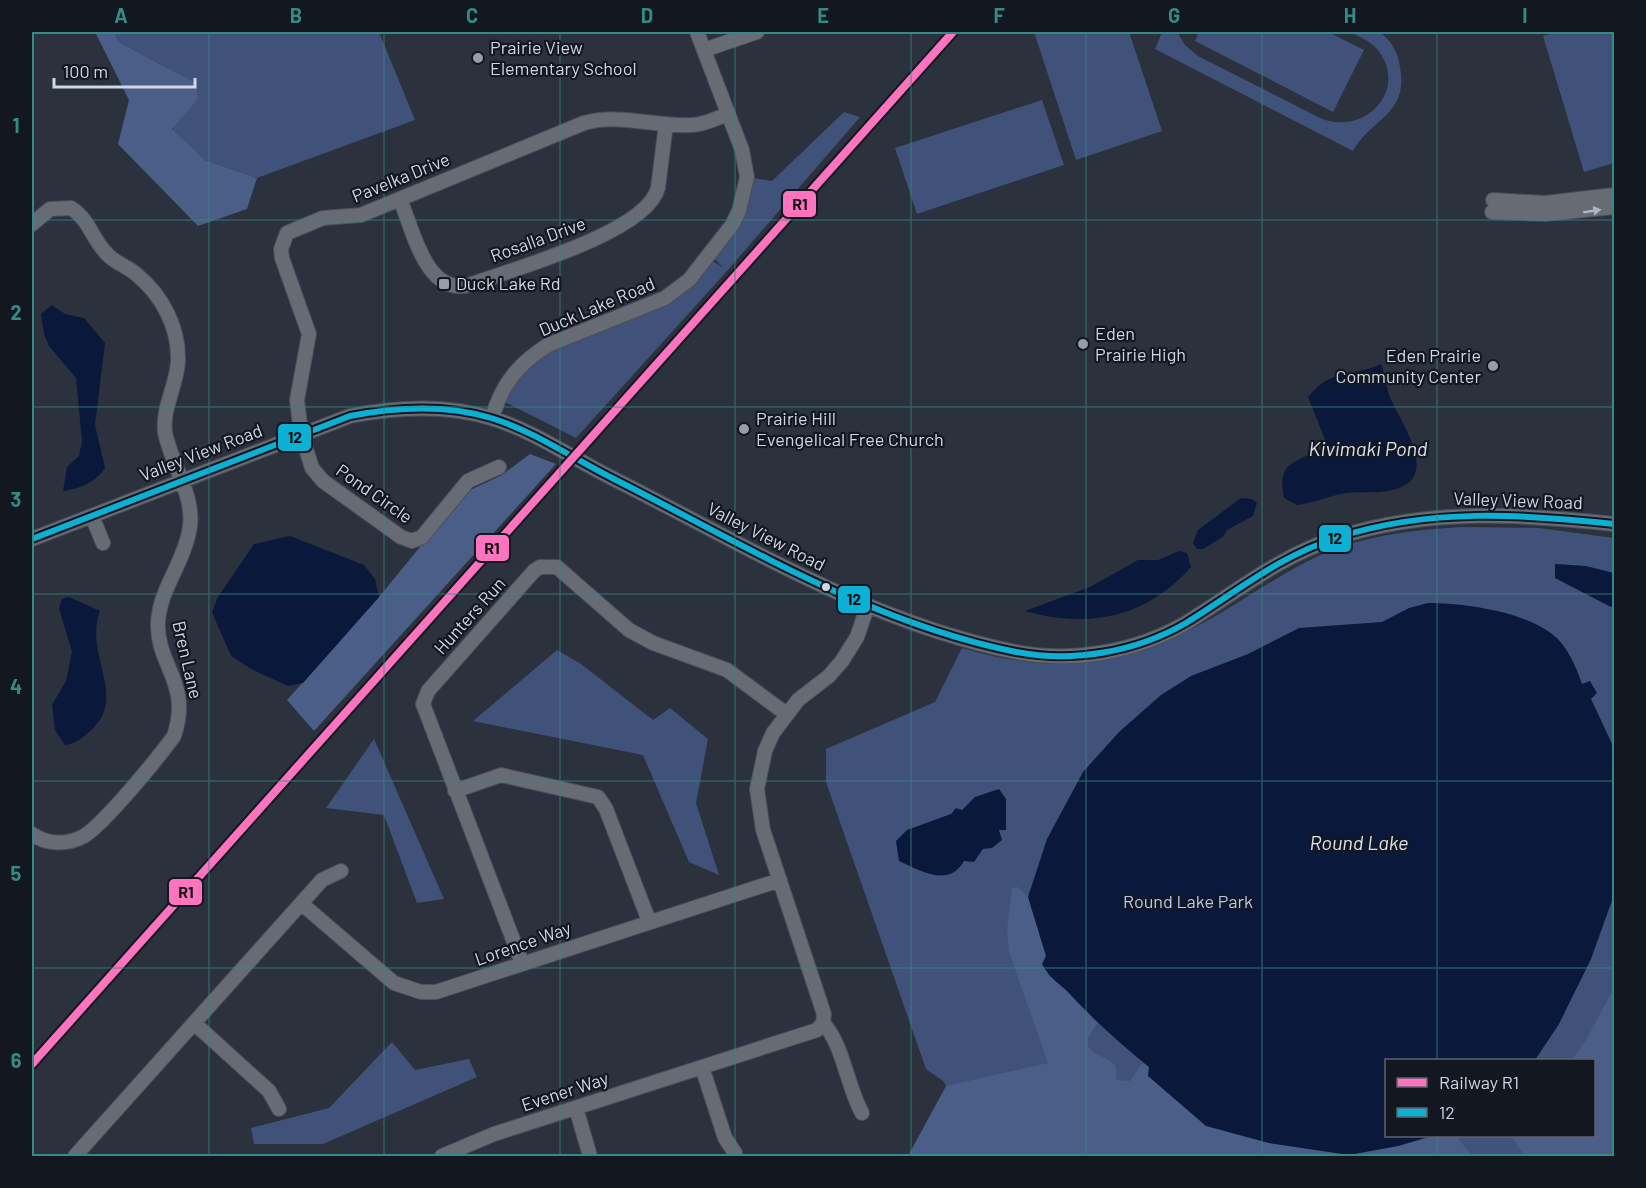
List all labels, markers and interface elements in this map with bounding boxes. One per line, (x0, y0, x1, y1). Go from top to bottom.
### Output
text: A (114, 3, 128, 27)
text: B (290, 3, 302, 27)
text: C (466, 3, 478, 27)
text: D (641, 3, 653, 27)
text: E (817, 3, 829, 27)
text: F (993, 3, 1005, 27)
text: G (1168, 3, 1180, 27)
text: H (1344, 3, 1356, 27)
text: I (1522, 3, 1528, 27)
place label: Prairie View Elementary School (490, 36, 637, 79)
scale bar (54, 51, 195, 89)
marker: Prairie View Elementary School (471, 51, 485, 65)
text: 100 m (63, 60, 108, 82)
text: 1 (12, 113, 20, 137)
street label: Pavelka Drive (349, 147, 453, 207)
line badge: R1 (782, 190, 817, 218)
text: R1 (792, 194, 808, 213)
one-way arrow (1583, 206, 1602, 215)
street label: Rosalla Drive (487, 212, 588, 266)
place label: Duck Lake Rd (456, 272, 561, 294)
street label: Duck Lake Road (535, 272, 658, 340)
marker: Duck Lake Rd (437, 277, 451, 291)
text: 2 (10, 300, 22, 324)
place label: Eden Prairie High (1095, 322, 1186, 365)
marker: Eden Prairie High (1076, 337, 1090, 351)
place label: Eden Prairie Community Center (1335, 344, 1481, 387)
marker: Eden Prairie Community Center (1486, 359, 1500, 373)
place label: Prairie Hill Evengelical Free Church (756, 407, 944, 450)
street label: Valley View Road (136, 419, 265, 486)
marker: Prairie Hill Evengelical Free Church (737, 422, 751, 436)
line badge: 12 (277, 423, 312, 452)
text: 12 (288, 427, 302, 446)
water label: Kivimaki Pond (1309, 436, 1428, 460)
street label: Pond Circle (332, 459, 417, 527)
text: 3 (11, 487, 21, 511)
street label: Valley View Road (1453, 487, 1583, 513)
street label: Valley View Road (704, 497, 829, 575)
line badge: 12 (1318, 524, 1352, 553)
text: 12 (1328, 528, 1342, 547)
line badge: R1 (475, 534, 510, 562)
text: R1 (484, 538, 500, 557)
street label: Hunters Run (429, 572, 510, 658)
unlabelled marker (820, 581, 832, 593)
line badge: 12 (837, 585, 871, 614)
text: 12 (847, 589, 861, 608)
street label: Bren Lane (168, 619, 208, 701)
text: 4 (10, 674, 22, 698)
water label: Round Lake (1310, 830, 1408, 854)
text: 5 (11, 861, 22, 885)
line badge: R1 (168, 878, 203, 906)
text: R1 (178, 882, 194, 901)
park label: Round Lake Park (1123, 890, 1253, 912)
street label: Lorence Way (472, 916, 574, 970)
text: 6 (11, 1048, 22, 1072)
legend (1385, 1059, 1595, 1137)
street label: Evener Way (518, 1067, 611, 1115)
text: Railway R1 (1439, 1071, 1519, 1093)
text: 12 (1439, 1101, 1455, 1123)

